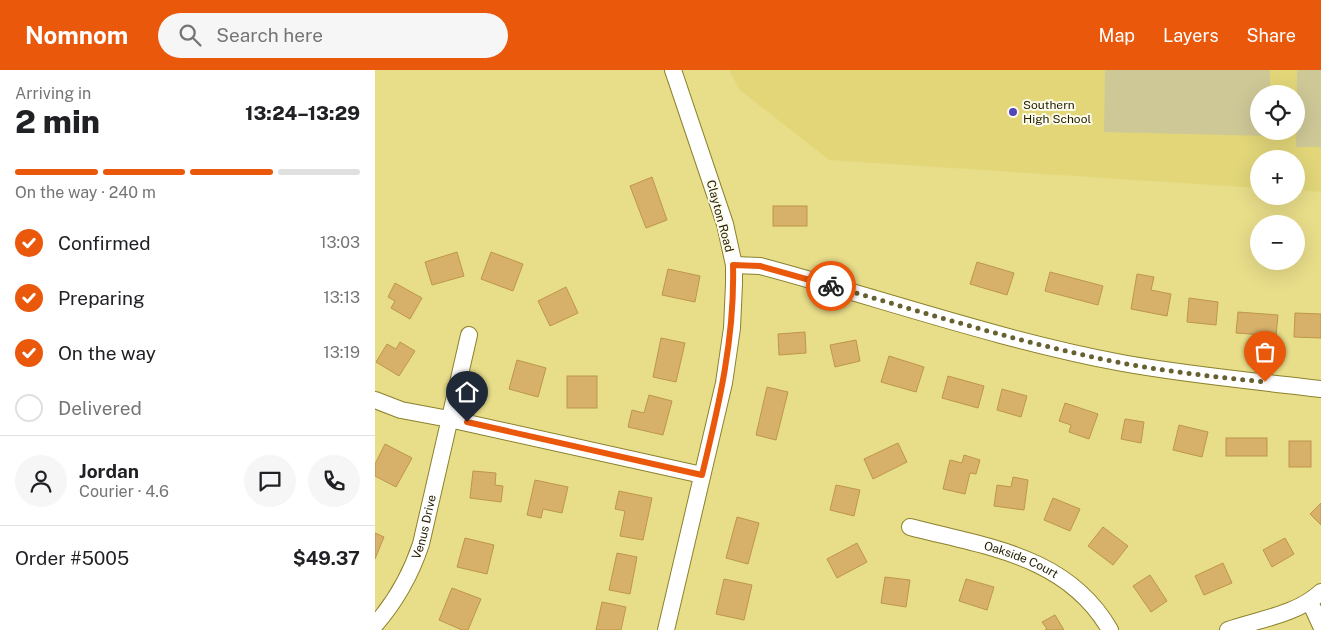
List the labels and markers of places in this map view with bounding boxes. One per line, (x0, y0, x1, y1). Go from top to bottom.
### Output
place label: Southern High School (1023, 98, 1091, 126)
marker: Southern High School (1007, 106, 1019, 118)
pin (1244, 331, 1286, 382)
pin (446, 371, 488, 422)

